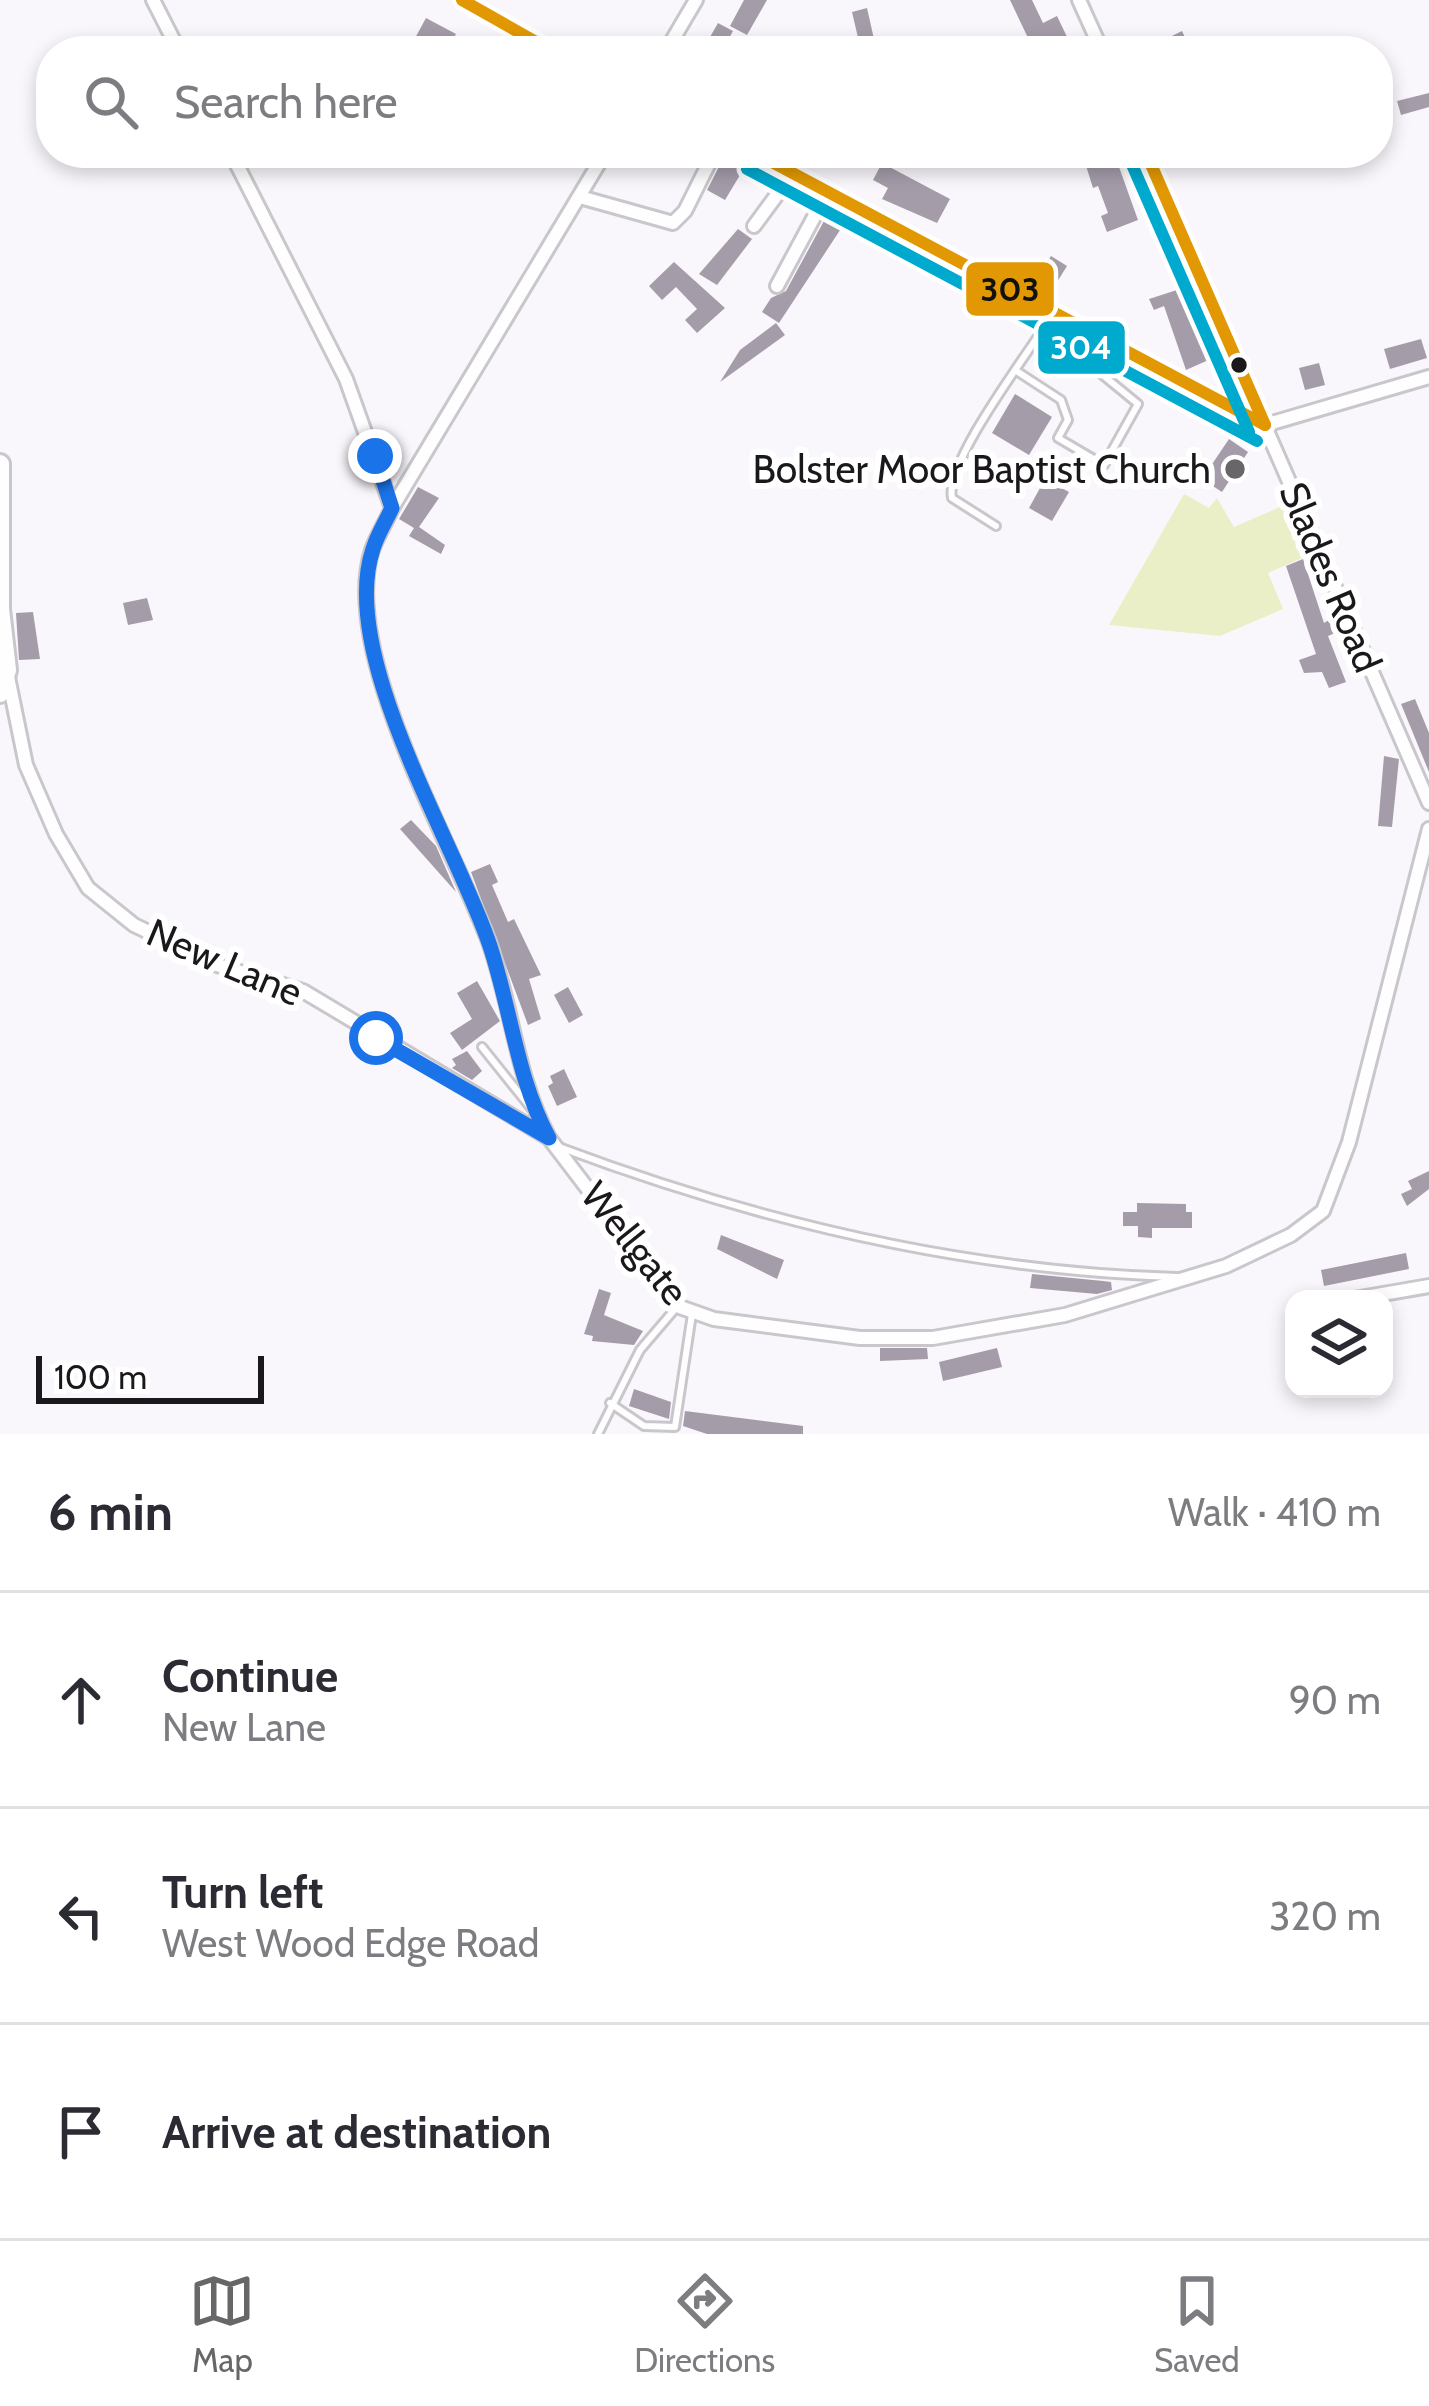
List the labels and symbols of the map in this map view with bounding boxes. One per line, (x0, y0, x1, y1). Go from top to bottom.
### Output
line badge: 303 (964, 260, 1056, 318)
text: 303 (981, 269, 1039, 309)
line badge: 304 (1036, 319, 1127, 376)
text: 304 (1050, 327, 1112, 367)
unlabelled marker (1228, 354, 1250, 376)
route end (348, 429, 402, 483)
place label: Bolster Moor Baptist Church (752, 445, 1211, 493)
marker: Bolster Moor Baptist Church (1222, 456, 1248, 482)
street label: Slades Road (1270, 475, 1392, 679)
street label: New Lane (140, 908, 310, 1016)
route start (349, 1011, 403, 1065)
street label: Wellgate (571, 1172, 699, 1314)
scale bar (36, 1350, 264, 1403)

